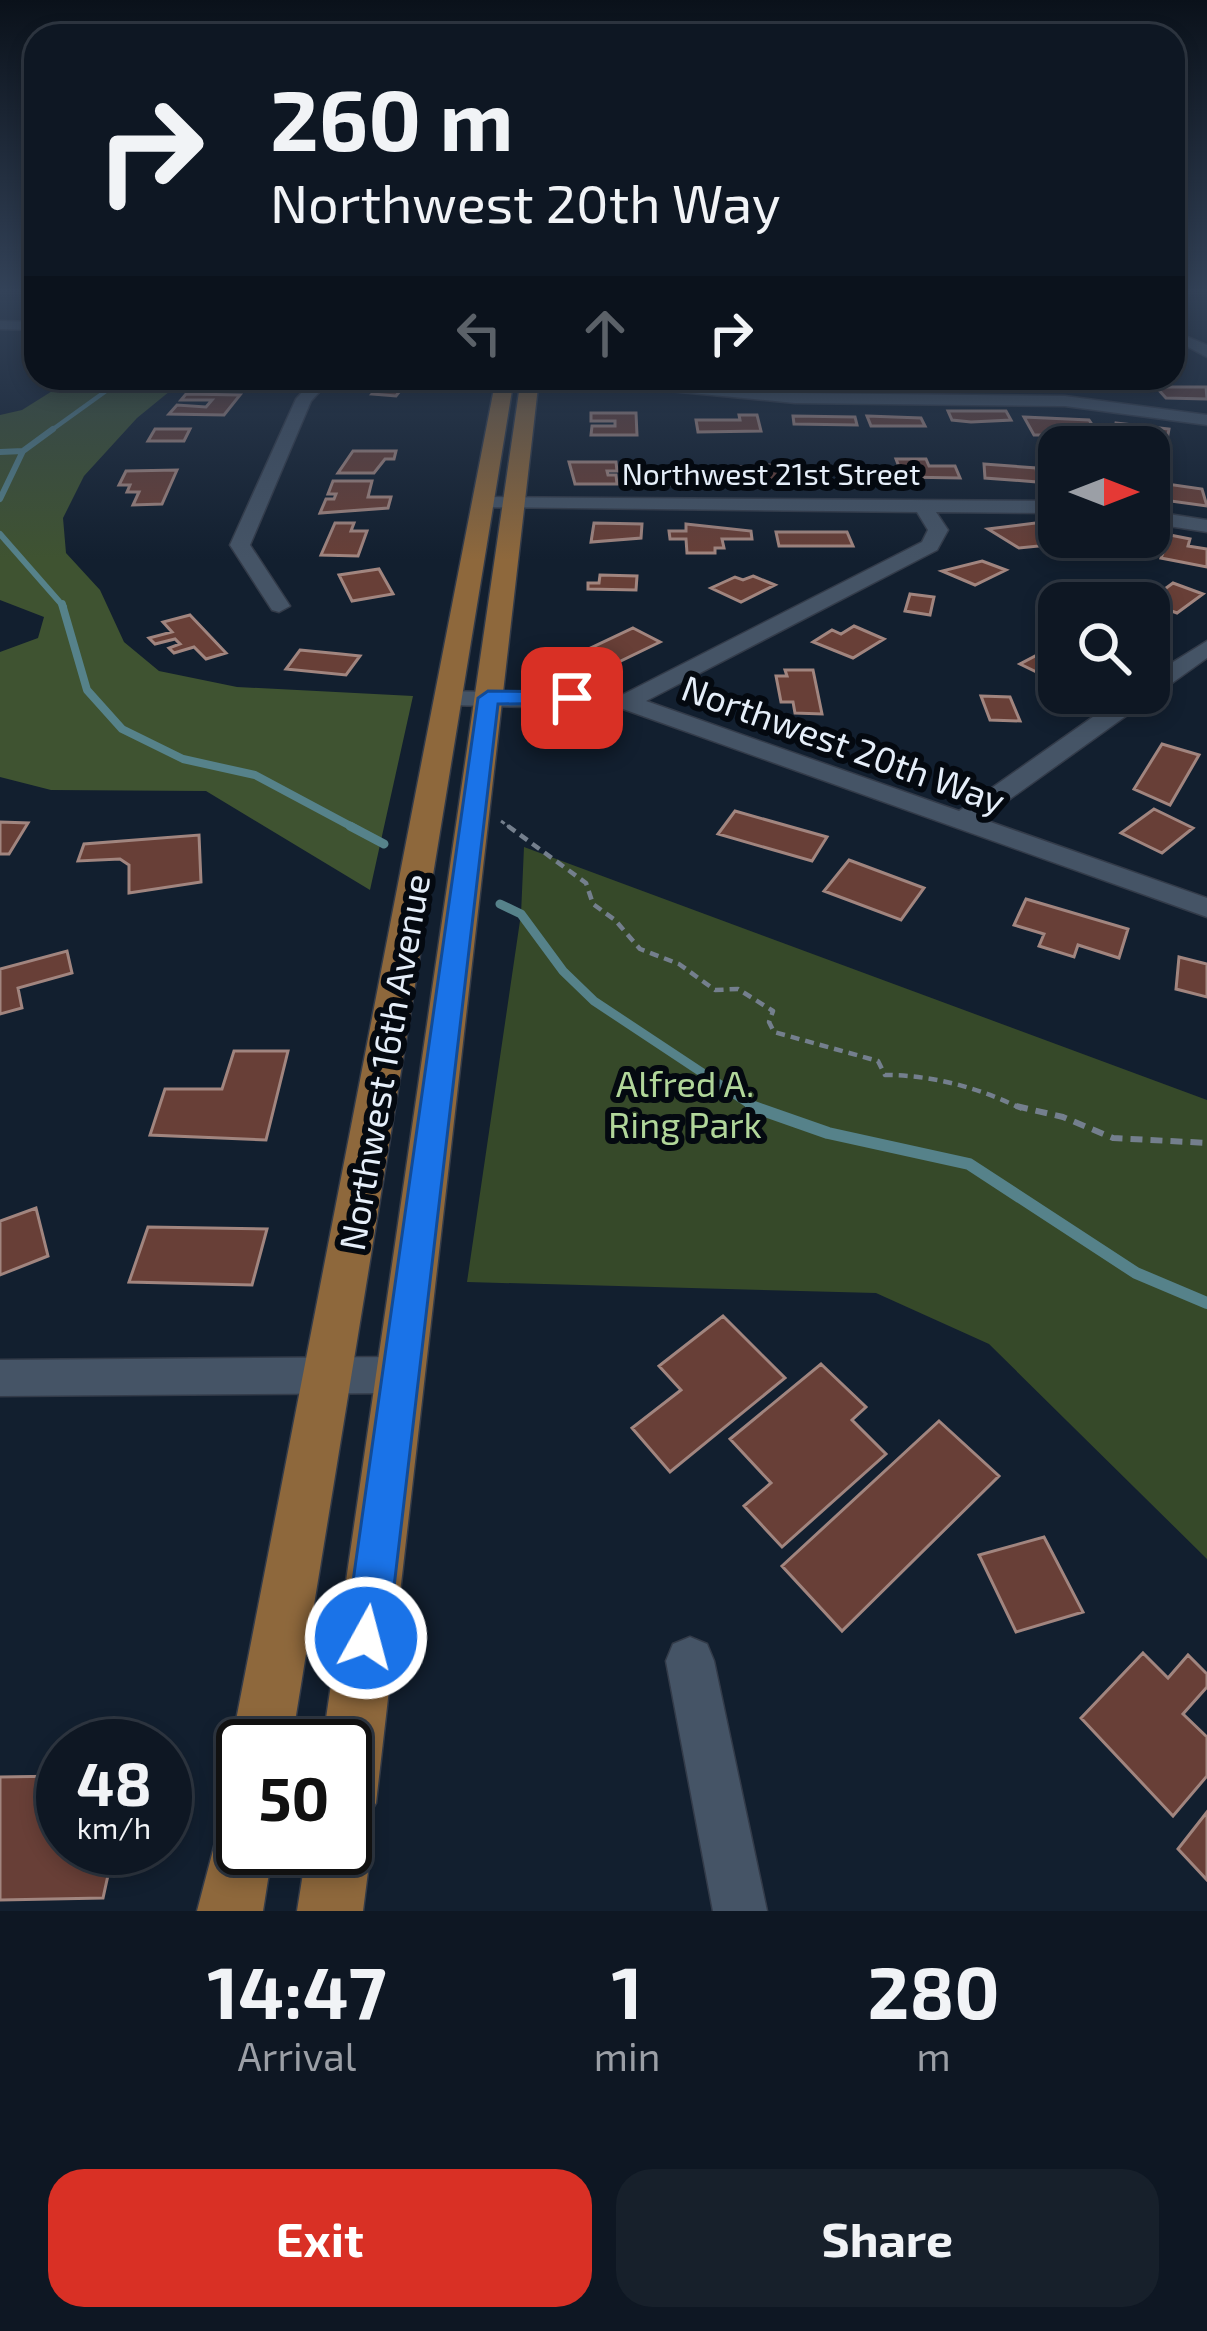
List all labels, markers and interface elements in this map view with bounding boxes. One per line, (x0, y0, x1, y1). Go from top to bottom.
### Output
text: 260 m (270, 67, 514, 168)
icon: right (72, 72, 228, 228)
text: Northwest 20th Way (270, 169, 781, 234)
icon: left (446, 300, 512, 366)
icon: ahead (572, 300, 638, 366)
icon: right (698, 300, 764, 366)
north arrow (1038, 426, 1170, 558)
map controls (1038, 426, 1170, 714)
street label: Northwest 21st Street (622, 455, 920, 491)
button: search (1038, 582, 1170, 714)
pin (521, 647, 623, 749)
icon: arrive (539, 665, 605, 731)
street label: Northwest 20th Way (677, 665, 1011, 821)
street label: Northwest 16th Avenue (329, 871, 437, 1253)
park label: Alfred A. Ring Park (608, 1061, 762, 1145)
position arrow (303, 1575, 429, 1701)
speed limit sign: 50 (216, 1719, 372, 1875)
text: 48 (76, 1746, 152, 1818)
text: km/h (77, 1809, 151, 1845)
text: 14:47 (207, 1947, 387, 2033)
text: 1 (612, 1947, 643, 2033)
text: 280 (868, 1947, 1000, 2033)
text: Arrival (238, 2032, 356, 2079)
text: min (594, 2032, 660, 2079)
text: m (917, 2032, 951, 2079)
button: Exit (48, 2169, 592, 2307)
button: Share (616, 2169, 1159, 2307)

